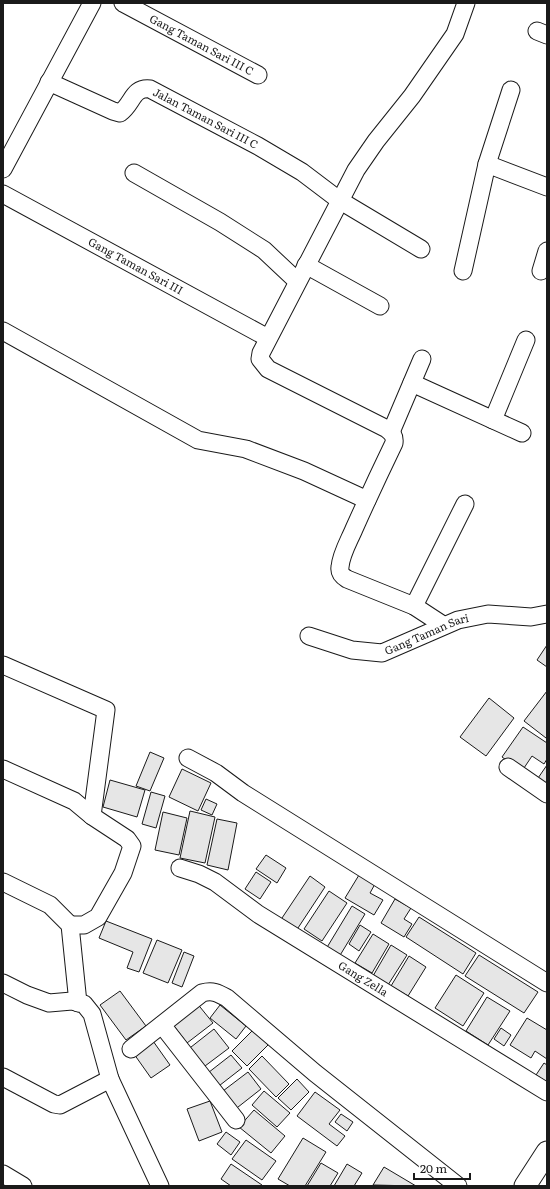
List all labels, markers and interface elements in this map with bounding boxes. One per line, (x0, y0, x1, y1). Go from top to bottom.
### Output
street label: Gang Taman Sari III C (147, 10, 257, 78)
street label: Jalan Taman Sari III C (151, 83, 262, 152)
street label: Gang Taman Sari III (86, 233, 186, 298)
street label: Gang Taman Sari (382, 609, 470, 658)
street label: Gang Zella (336, 957, 392, 999)
scale bar (414, 1155, 470, 1181)
text: 20 m (420, 1159, 447, 1177)

